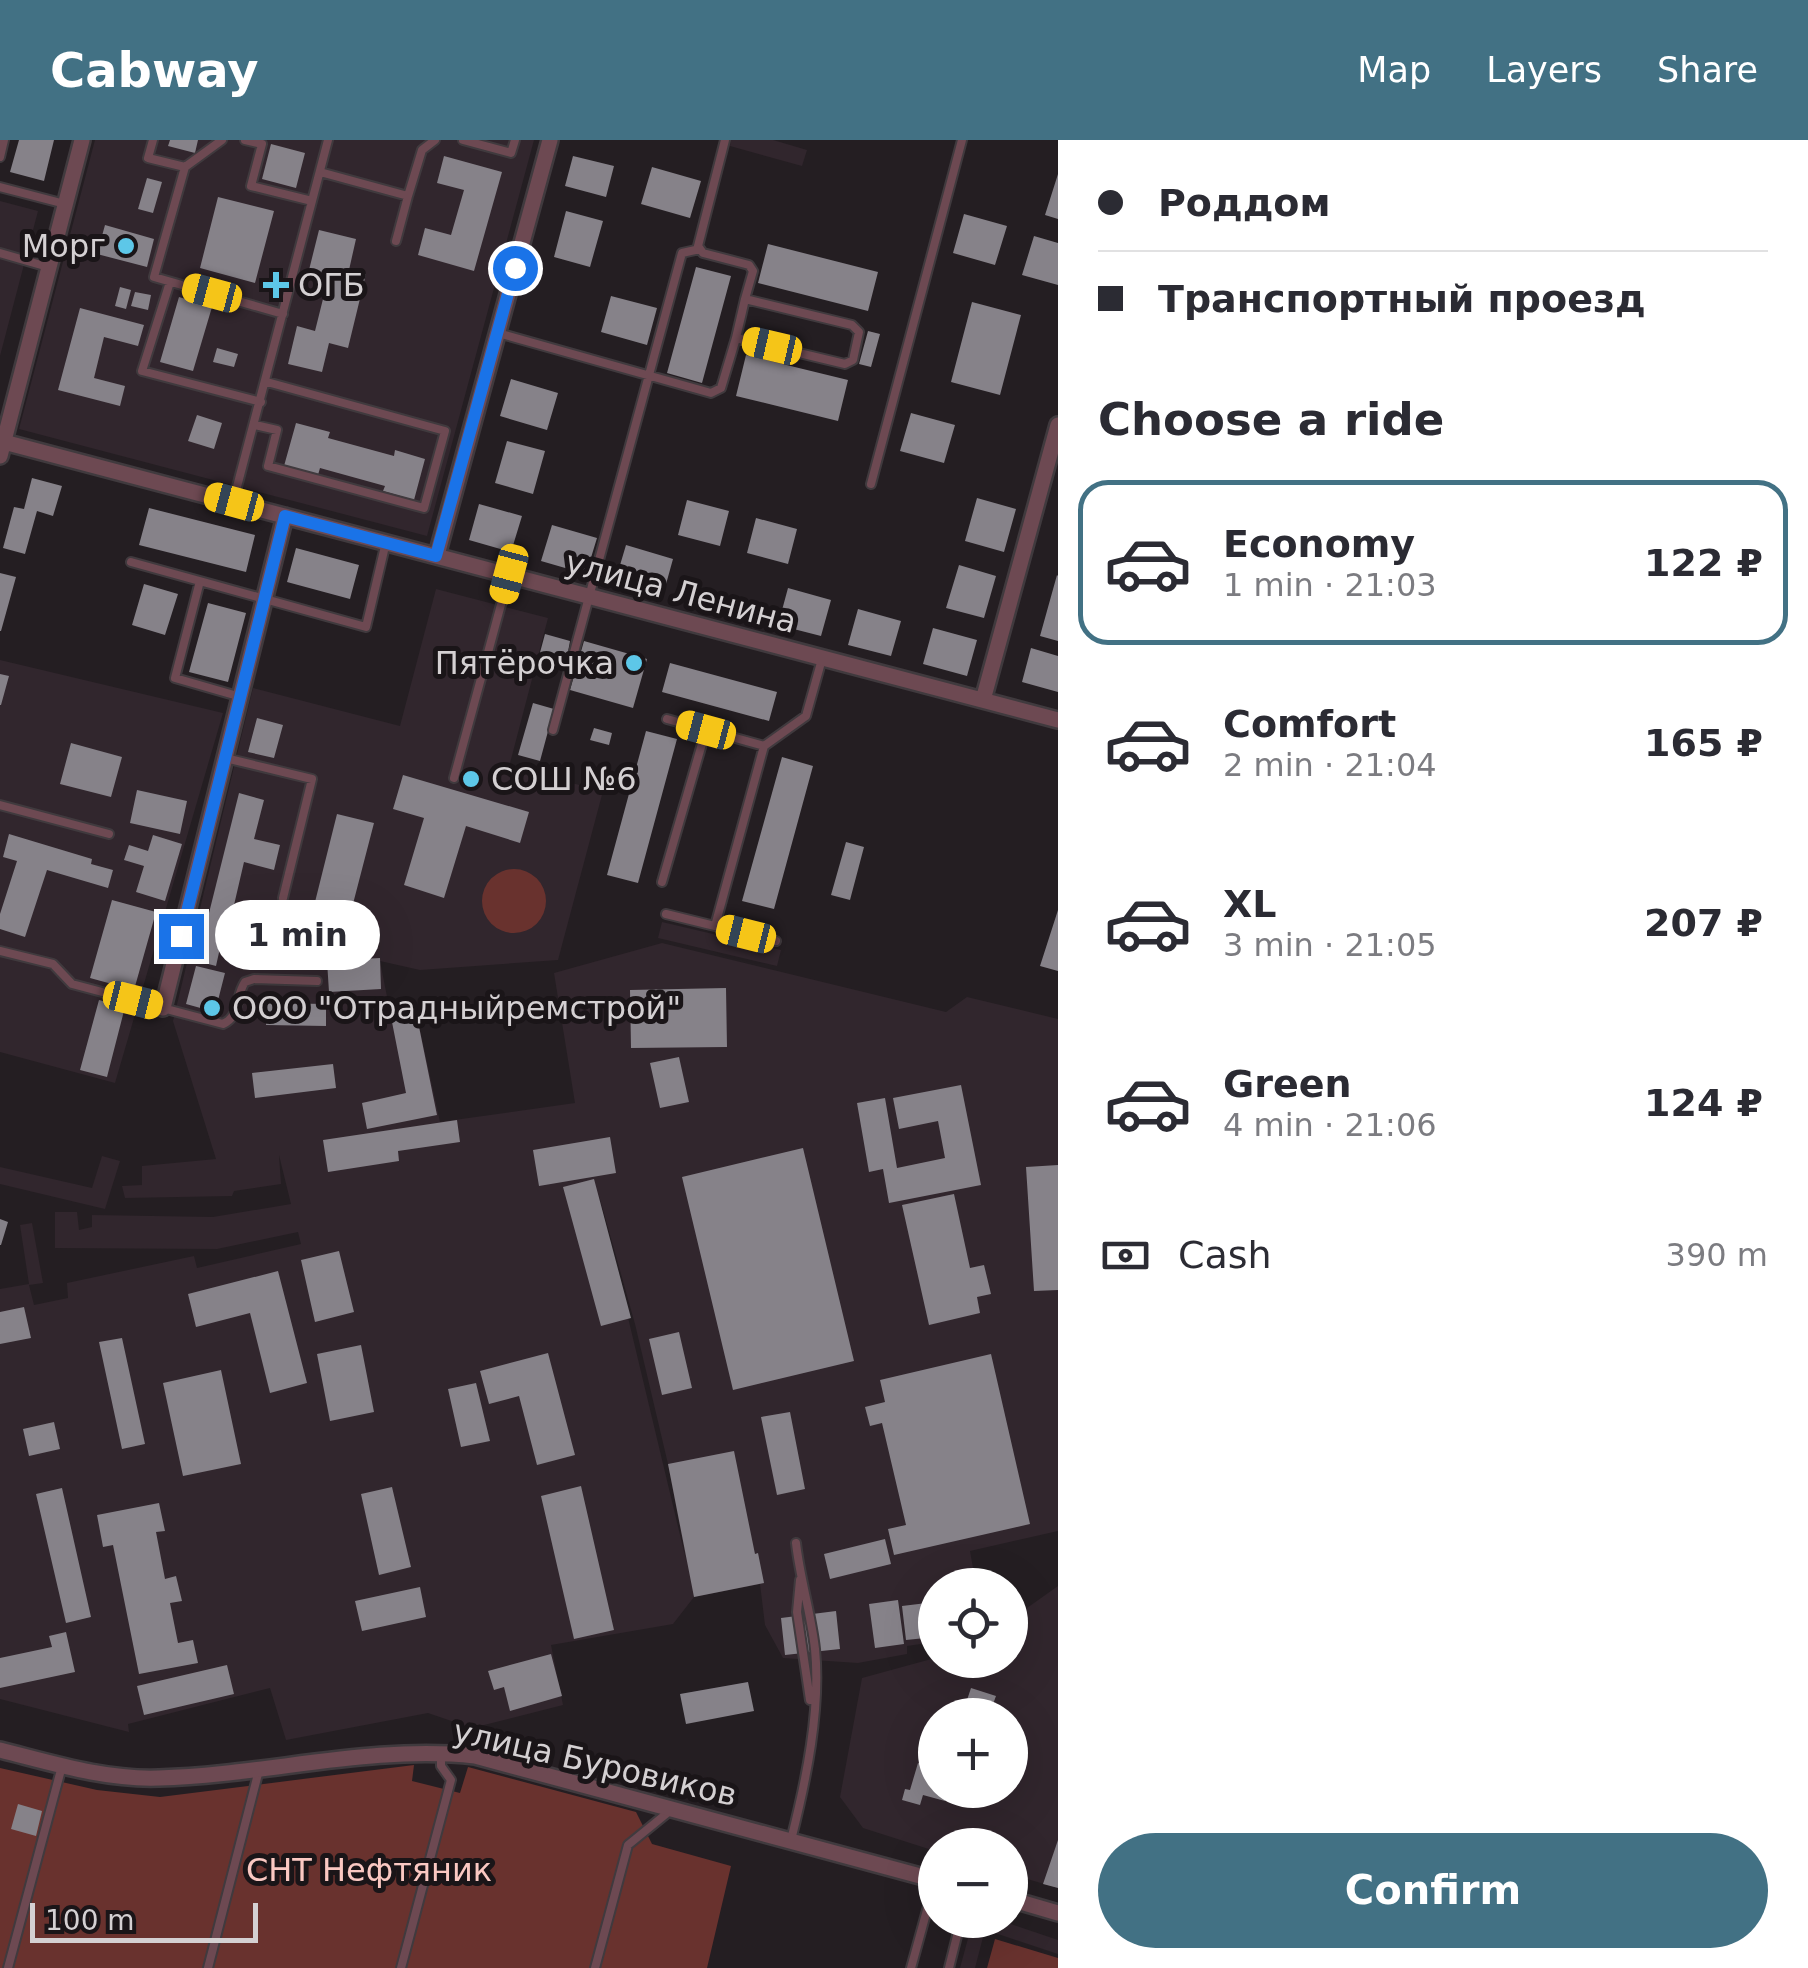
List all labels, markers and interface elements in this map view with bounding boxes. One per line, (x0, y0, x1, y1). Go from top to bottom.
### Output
text: Cabway (50, 42, 259, 98)
text: Map (1357, 50, 1431, 90)
text: Layers (1486, 50, 1602, 90)
text: Share (1657, 50, 1758, 90)
text: Роддом (1158, 181, 1331, 225)
place label: Морг (22, 227, 106, 265)
marker: Морг (115, 235, 137, 257)
route start (493, 246, 538, 291)
place label: ОГБ (298, 266, 365, 304)
car (179, 271, 245, 315)
marker: ОГБ (263, 272, 289, 298)
text: Транспортный проезд (1158, 277, 1646, 321)
car (739, 325, 805, 367)
text: Choose a ride (1098, 393, 1444, 446)
car (201, 480, 267, 524)
icon: car (1103, 518, 1193, 608)
text: Economy (1223, 522, 1415, 566)
car (487, 541, 531, 607)
text: 122 ₽ (1644, 541, 1763, 585)
street label: улица Ленина (561, 543, 801, 641)
text: 1 min · 21:03 (1223, 566, 1437, 604)
place label: Пятёрочка (435, 644, 614, 682)
marker: Пятёрочка (623, 652, 645, 674)
icon: car (1103, 698, 1193, 788)
text: Comfort (1223, 702, 1396, 746)
car (673, 708, 739, 752)
text: 165 ₽ (1644, 721, 1763, 765)
text: 2 min · 21:04 (1223, 746, 1437, 784)
place label: СОШ №6 (491, 760, 637, 798)
marker: СОШ №6 (460, 768, 482, 790)
icon: car (1103, 878, 1193, 968)
text: XL (1223, 882, 1277, 926)
callout: 1 min (216, 901, 381, 971)
text: 207 ₽ (1644, 901, 1763, 945)
car (713, 912, 779, 956)
route end (159, 914, 204, 959)
text: 1 min (247, 916, 348, 954)
text: 3 min · 21:05 (1223, 926, 1437, 964)
car (100, 978, 166, 1022)
place label: ООО "Отрадныйремстрой" (232, 989, 681, 1027)
marker: ООО "Отрадныйремстрой" (201, 997, 223, 1019)
icon: car (1103, 1058, 1193, 1148)
text: Green (1223, 1062, 1352, 1106)
text: 124 ₽ (1644, 1081, 1763, 1125)
text: 4 min · 21:06 (1223, 1106, 1437, 1144)
icon: cash (1098, 1228, 1153, 1283)
text: Cash (1178, 1233, 1272, 1277)
text: 390 m (1666, 1236, 1768, 1274)
map controls (918, 1568, 1028, 1938)
button: locate (918, 1568, 1028, 1678)
button: + (918, 1698, 1028, 1808)
street label: улица Буровиков (449, 1712, 741, 1814)
button: − (918, 1828, 1028, 1938)
button: Confirm (1098, 1833, 1768, 1948)
park label: СНТ Нефтяник (246, 1851, 492, 1889)
scale bar (30, 1898, 258, 1942)
text: 100 m (45, 1904, 135, 1937)

